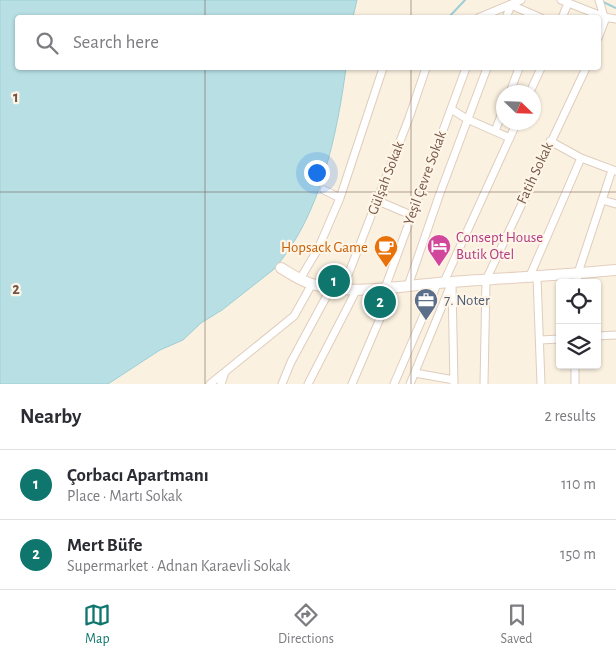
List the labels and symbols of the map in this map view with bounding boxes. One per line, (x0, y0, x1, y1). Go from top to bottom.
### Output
north arrow (496, 85, 541, 130)
text: 1 (13, 89, 19, 105)
street label: Yeşil Çevre Sokak (401, 129, 449, 227)
street label: Gülşah Sokak (365, 139, 407, 217)
street label: Fatih Sokak (514, 140, 556, 206)
your location (304, 160, 330, 186)
place label: Consept House Butik Otel (456, 230, 543, 262)
hotel icon: Consept House Butik Otel (426, 233, 452, 267)
cafe icon: Hopsack Game (373, 234, 399, 268)
place label: Hopsack Game (281, 240, 368, 255)
pin: 1 (318, 262, 350, 300)
text: 2 (12, 281, 20, 297)
pin: 2 (364, 283, 396, 321)
office icon: 7. Noter (413, 287, 439, 321)
place label: 7. Noter (444, 293, 490, 308)

